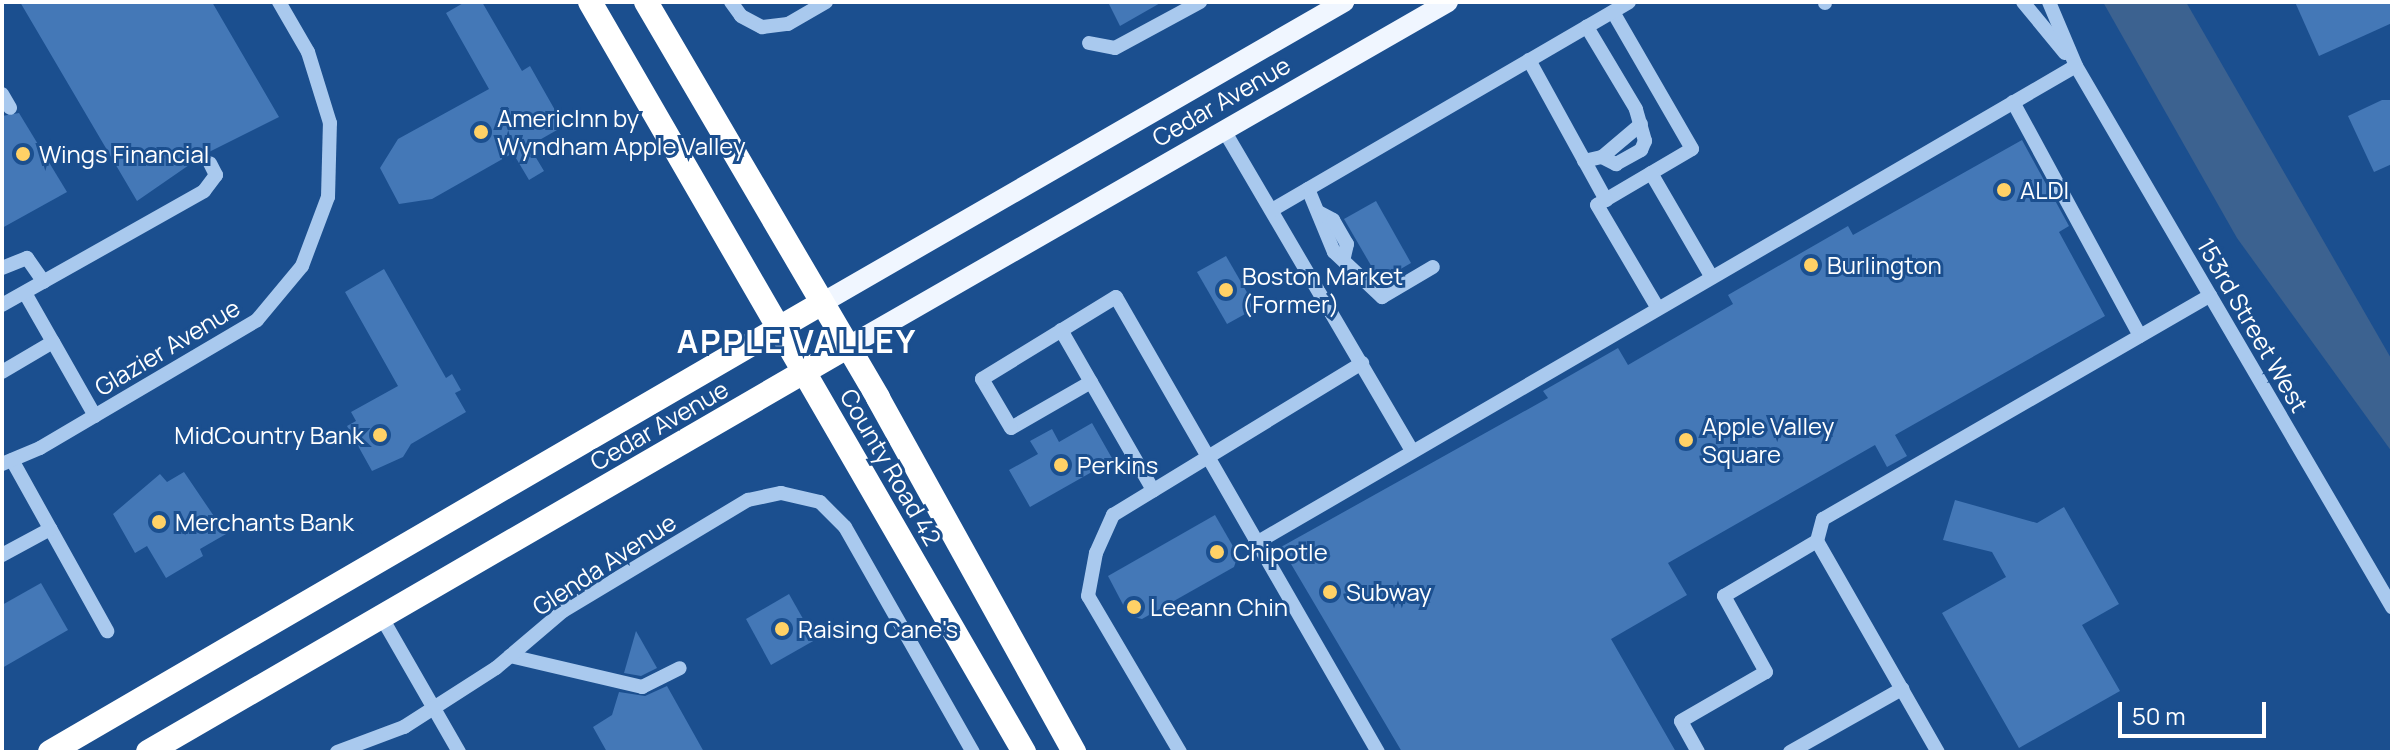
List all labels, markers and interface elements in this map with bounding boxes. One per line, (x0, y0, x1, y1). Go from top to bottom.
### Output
street label: Cedar Avenue (1147, 50, 1295, 152)
place label: AmericInn by Wyndham Apple Valley (497, 104, 746, 160)
marker: AmericInn by Wyndham Apple Valley (472, 123, 490, 141)
place label: Wings Financial (39, 140, 209, 168)
marker: Wings Financial (14, 145, 32, 163)
place label: ALDI (2020, 176, 2069, 204)
marker: ALDI (1995, 181, 2013, 199)
street label: 153rd Street West (2191, 233, 2315, 417)
place label: Burlington (1827, 251, 1942, 279)
marker: Burlington (1802, 256, 1820, 274)
place label: Boston Market (Former) (1242, 262, 1403, 318)
marker: Boston Market (Former) (1217, 281, 1235, 299)
street label: Glazier Avenue (89, 292, 245, 402)
district label: APPLE VALLEY (677, 322, 917, 360)
street label: Cedar Avenue (585, 374, 733, 476)
street label: County Road 42 (835, 384, 947, 550)
place label: Apple Valley Square (1702, 412, 1834, 468)
place label: MidCountry Bank (174, 421, 364, 449)
marker: MidCountry Bank (371, 426, 389, 444)
marker: Apple Valley Square (1677, 431, 1695, 449)
place label: Perkins (1077, 451, 1158, 479)
marker: Perkins (1052, 456, 1070, 474)
street label: Glenda Avenue (527, 507, 681, 621)
place label: Merchants Bank (175, 508, 354, 536)
marker: Merchants Bank (150, 513, 168, 531)
place label: Chipotle (1233, 538, 1328, 566)
marker: Chipotle (1208, 543, 1226, 561)
place label: Subway (1346, 578, 1432, 606)
marker: Subway (1321, 583, 1339, 601)
place label: Leeann Chin (1150, 593, 1288, 621)
marker: Leeann Chin (1125, 598, 1143, 616)
place label: Raising Cane's (798, 615, 958, 643)
marker: Raising Cane's (773, 620, 791, 638)
scale bar (2122, 686, 2270, 736)
text: 50 m (2132, 699, 2186, 732)

